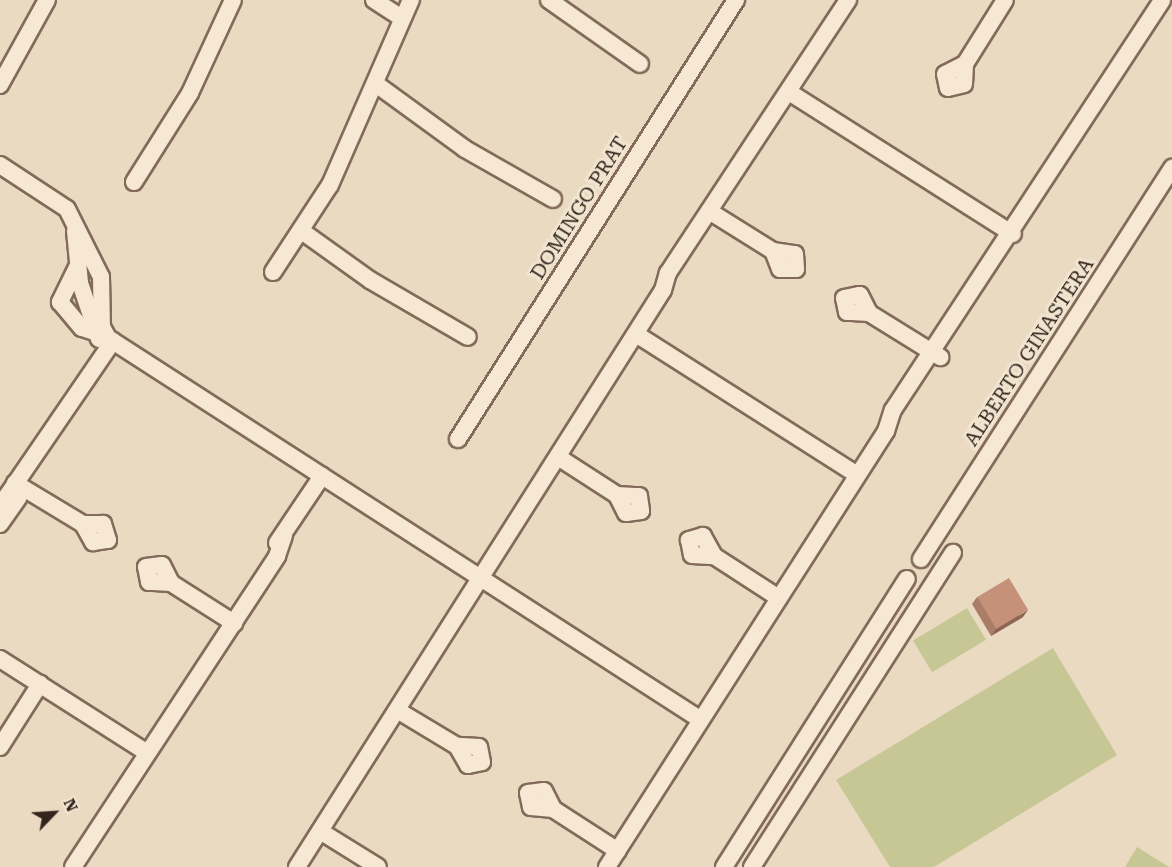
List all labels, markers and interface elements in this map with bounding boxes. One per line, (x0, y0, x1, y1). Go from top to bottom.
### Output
street label: DOMINGO PRAT (525, 132, 633, 284)
street label: ALBERTO GINASTERA (959, 253, 1099, 451)
north arrow (24, 783, 84, 843)
text: N (60, 796, 82, 815)

